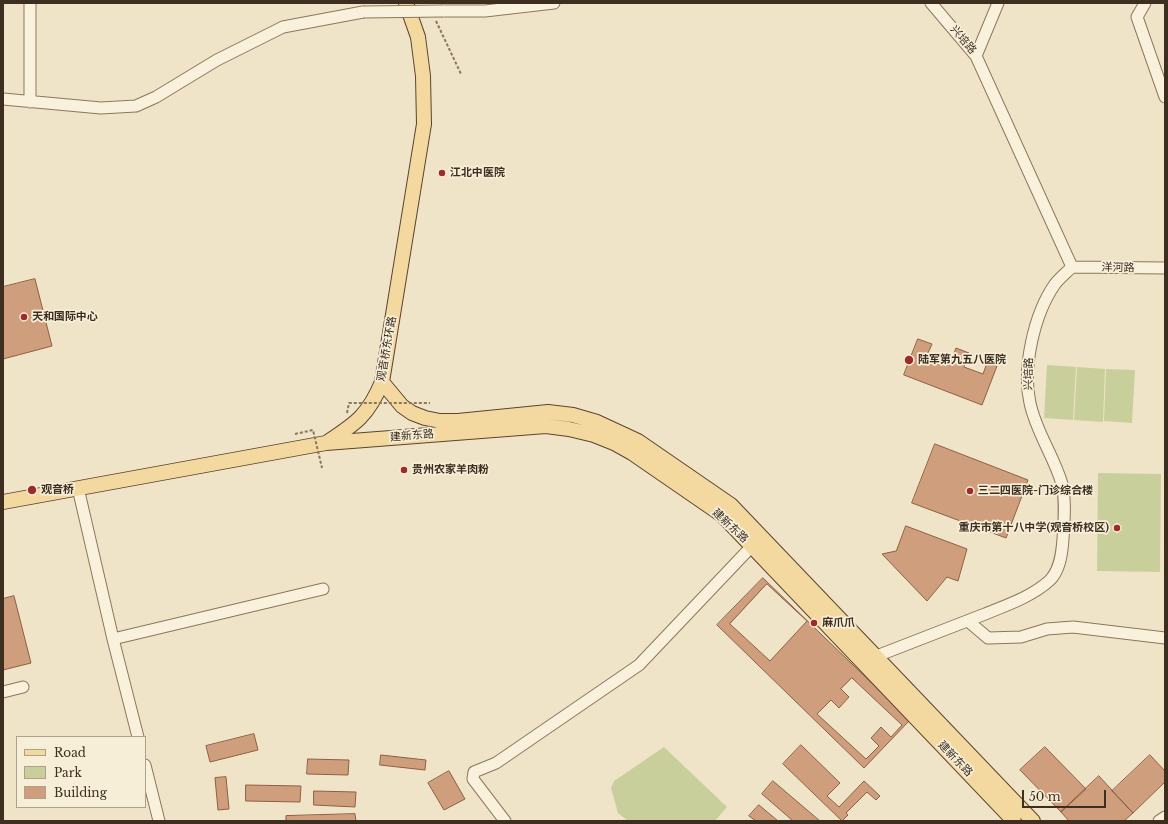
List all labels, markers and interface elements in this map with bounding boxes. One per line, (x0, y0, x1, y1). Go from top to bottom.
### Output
street label: 兴培路 (947, 23, 979, 57)
place label: 江北中医院 (450, 166, 505, 180)
marker: 江北中医院 (437, 168, 447, 178)
street label: 洋河路 (1101, 261, 1135, 275)
place label: 天和国际中心 (32, 310, 98, 324)
marker: 天和国际中心 (19, 312, 29, 322)
street label: 观音桥东环路 (375, 315, 399, 383)
place label: 陆军第九五八医院 (918, 353, 1006, 367)
marker: 陆军第九五八医院 (903, 354, 915, 366)
street label: 兴培路 (1022, 357, 1036, 391)
street label: 建新东路 (390, 428, 434, 444)
place label: 贵州农家羊肉粉 (412, 463, 489, 477)
marker: 贵州农家羊肉粉 (399, 465, 409, 475)
place label: 观音桥 (41, 483, 74, 497)
marker: 观音桥 (26, 484, 38, 496)
place label: 三二四医院-门诊综合楼 (978, 484, 1093, 498)
marker: 三二四医院-门诊综合楼 (965, 486, 975, 496)
street label: 建新东路 (709, 506, 751, 546)
place label: 重庆市第十八中学(观音桥校区) (958, 521, 1109, 535)
marker: 重庆市第十八中学(观音桥校区) (1112, 523, 1122, 533)
place label: 麻爪爪 (822, 616, 855, 630)
marker: 麻爪爪 (809, 618, 819, 628)
legend (16, 736, 146, 808)
street label: 建新东路 (935, 739, 975, 779)
text: Road (54, 745, 86, 760)
text: Park (54, 765, 82, 780)
scale bar (1024, 782, 1108, 808)
text: Building (54, 785, 107, 800)
text: 50 m (1029, 789, 1061, 804)

